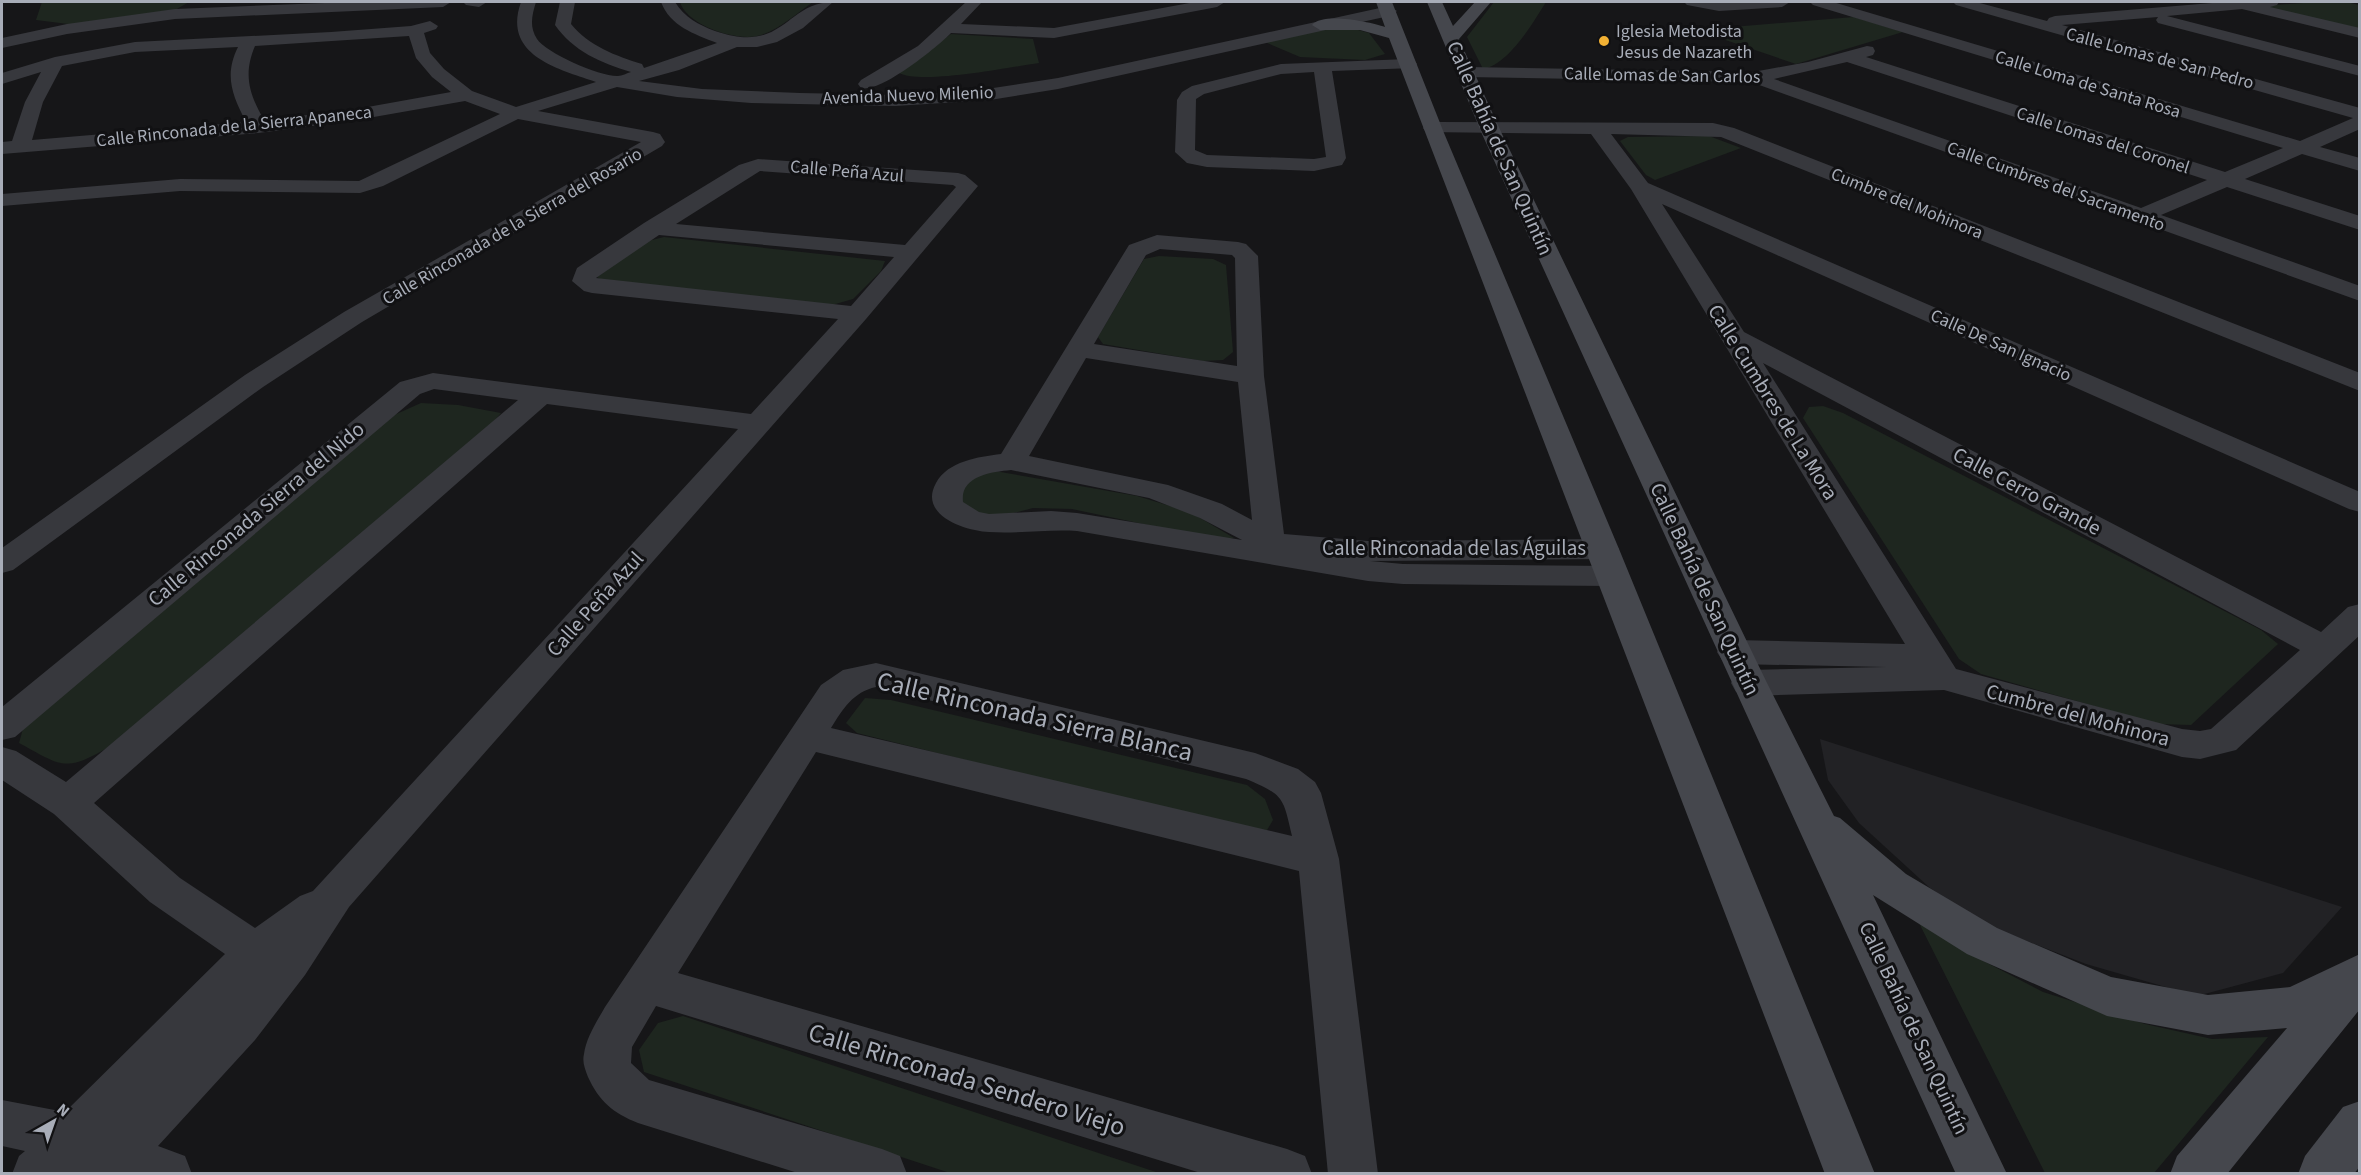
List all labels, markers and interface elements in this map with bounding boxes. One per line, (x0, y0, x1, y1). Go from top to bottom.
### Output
place label: Iglesia Metodista Jesus de Nazareth (1616, 19, 1752, 65)
street label: Calle Lomas de San Pedro (2063, 21, 2257, 96)
marker: Iglesia Metodista Jesus de Nazareth (1597, 34, 1611, 48)
street label: Calle Bahía de San Quintín (1439, 36, 1561, 260)
street label: Calle Loma de Santa Rosa (1992, 44, 2184, 125)
street label: Calle Lomas de San Carlos (1563, 61, 1760, 90)
street label: Avenida Nuevo Milenio (822, 80, 994, 111)
street label: Calle Rinconada de la Sierra Apaneca (95, 100, 373, 153)
street label: Calle Lomas del Coronel (2013, 101, 2193, 180)
street label: Calle Cumbres del Sacramento (1943, 135, 2168, 238)
street label: Calle Rinconada de la Sierra del Rosario (378, 142, 647, 311)
street label: Calle Peña Azul (789, 154, 905, 189)
street label: Cumbre del Mohinora (1827, 162, 1987, 245)
street label: Calle Cumbres de La Mora (1700, 298, 1846, 506)
street label: Calle De San Ignacio (1926, 303, 2075, 388)
street label: Calle Rinconada Sierra del Nido (141, 414, 371, 614)
street label: Calle Cerro Grande (1947, 439, 2107, 543)
street label: Calle Bahía de San Quintín (1642, 478, 1768, 700)
street label: Calle Rinconada de las Águilas (1322, 533, 1586, 563)
street label: Calle Peña Azul (539, 545, 651, 663)
street label: Calle Rinconada Sierra Blanca (873, 662, 1196, 771)
street label: Cumbre del Mohinora (1983, 676, 2173, 754)
street label: Calle Bahía de San Quintín (1851, 917, 1977, 1139)
street label: Calle Rinconada Sendero Viejo (804, 1014, 1130, 1145)
north arrow (24, 1091, 84, 1151)
text: N (52, 1098, 74, 1122)

